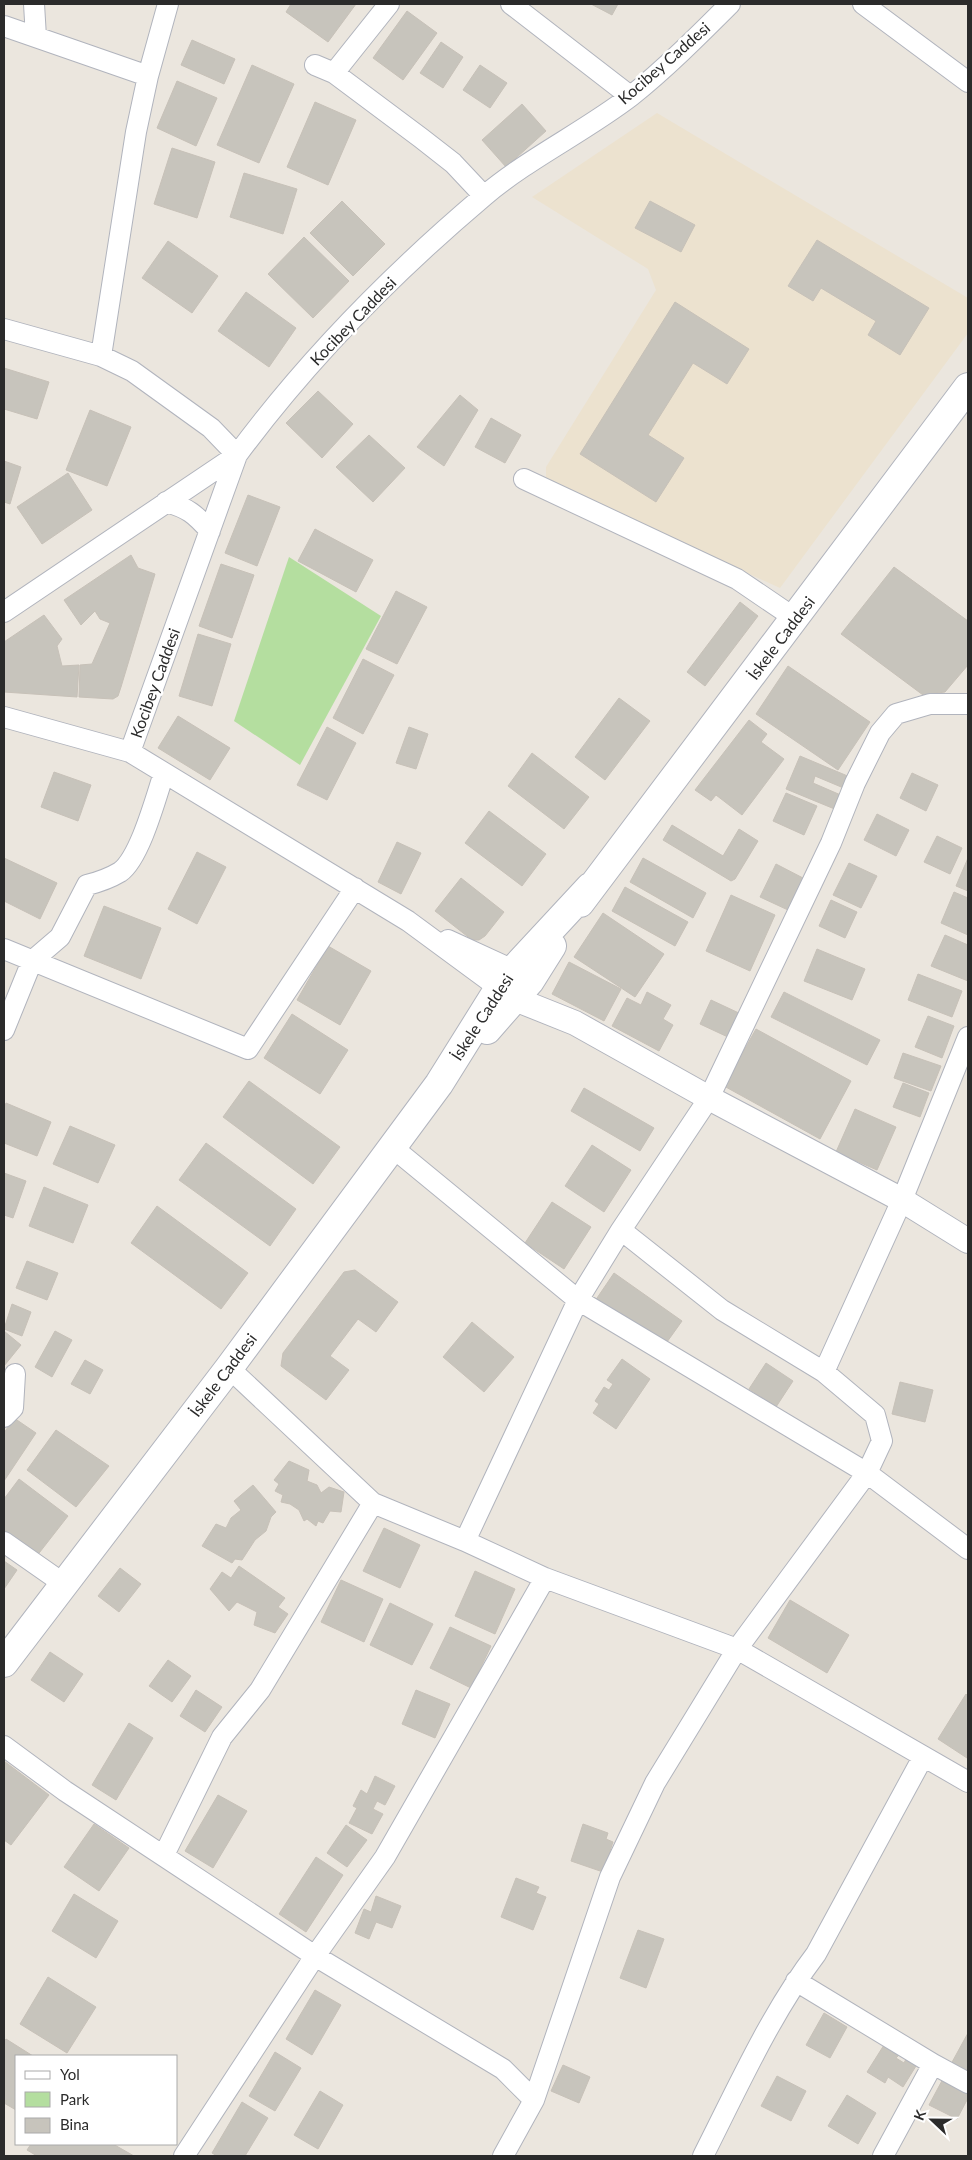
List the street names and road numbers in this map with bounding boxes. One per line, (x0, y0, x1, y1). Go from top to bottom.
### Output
street label: Kocibey Caddesi (614, 18, 713, 108)
street label: Kocibey Caddesi (306, 273, 400, 369)
street label: İskele Caddesi (743, 592, 818, 683)
street label: Kocibey Caddesi (126, 625, 183, 740)
street label: İskele Caddesi (447, 970, 517, 1064)
street label: İskele Caddesi (185, 1329, 260, 1420)

